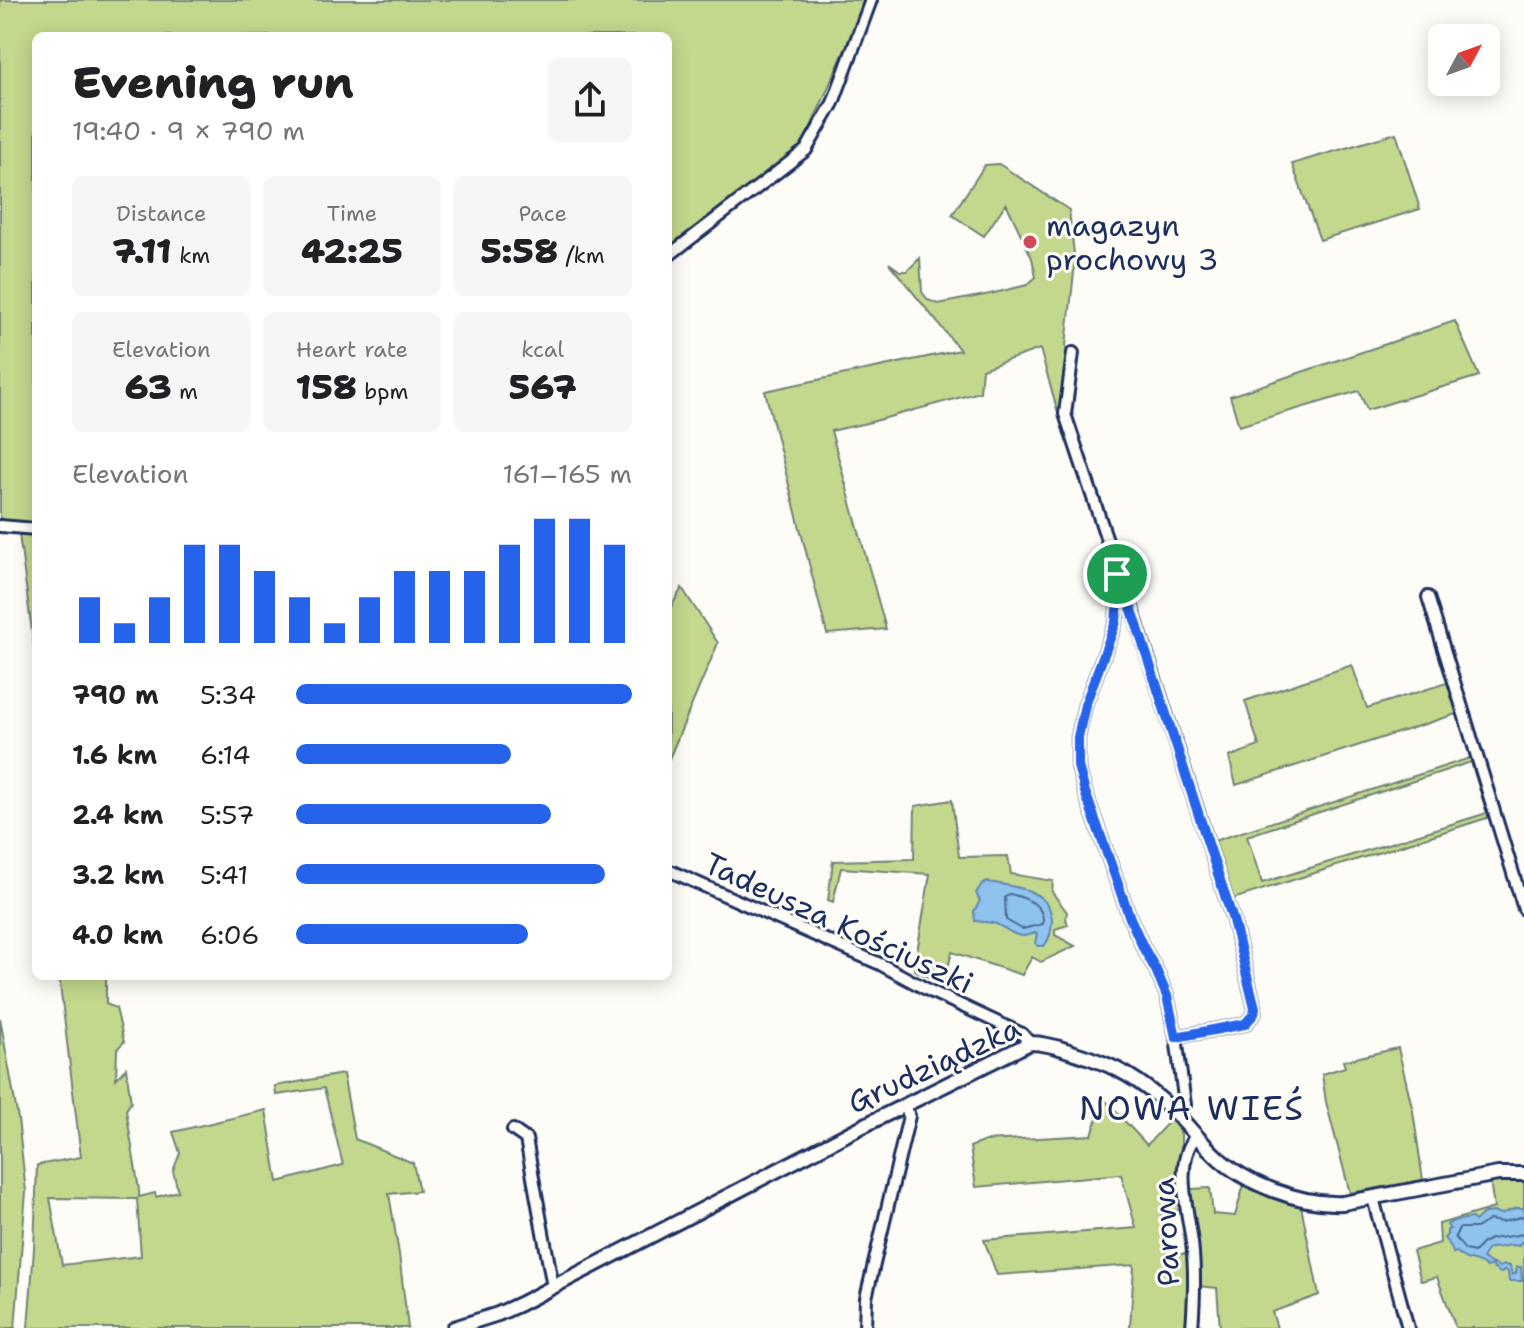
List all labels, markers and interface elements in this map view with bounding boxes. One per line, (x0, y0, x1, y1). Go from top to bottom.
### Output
north arrow (1428, 24, 1500, 96)
map controls (1428, 24, 1500, 96)
text: Evening run (72, 53, 354, 112)
button: share (548, 58, 632, 142)
text: 19:40 · 9 × 790 m (72, 113, 305, 148)
text: Distance (116, 199, 206, 228)
text: Time (327, 199, 377, 228)
text: Pace (518, 199, 567, 228)
place label: magazyn prochowy 3 (1046, 205, 1219, 280)
text: 7.11 (112, 228, 172, 274)
text: 42:25 (301, 228, 403, 274)
text: 5:58 (481, 228, 558, 274)
marker: magazyn prochowy 3 (1021, 233, 1039, 251)
text: km (172, 241, 210, 270)
text: /km (558, 241, 605, 270)
text: Elevation (112, 335, 211, 364)
text: Heart rate (296, 335, 408, 364)
text: kcal (521, 335, 564, 364)
text: 63 (125, 364, 172, 410)
text: 158 (296, 364, 357, 410)
text: 567 (509, 364, 576, 410)
text: m (172, 377, 198, 406)
text: bpm (357, 377, 408, 406)
text: Elevation (72, 456, 188, 491)
text: 161–165 m (502, 456, 632, 491)
pin (1083, 540, 1151, 608)
icon: arrive (1095, 552, 1139, 596)
text: 790 m (72, 677, 159, 712)
text: 5:34 (200, 677, 256, 712)
text: 1.6 km (72, 737, 157, 772)
text: 6:14 (200, 737, 250, 772)
text: 2.4 km (72, 797, 163, 832)
text: 5:57 (200, 797, 254, 832)
street label: Tadeusza Kościuszki (698, 843, 980, 1003)
text: 3.2 km (72, 857, 164, 892)
text: 5:41 (200, 857, 248, 892)
text: 4.0 km (72, 917, 163, 952)
text: 6:06 (200, 917, 259, 952)
street label: Grudziądzka (841, 1007, 1027, 1123)
district label: NOWA WIEŚ (1079, 1085, 1305, 1131)
street label: Parowa (1143, 1176, 1189, 1287)

